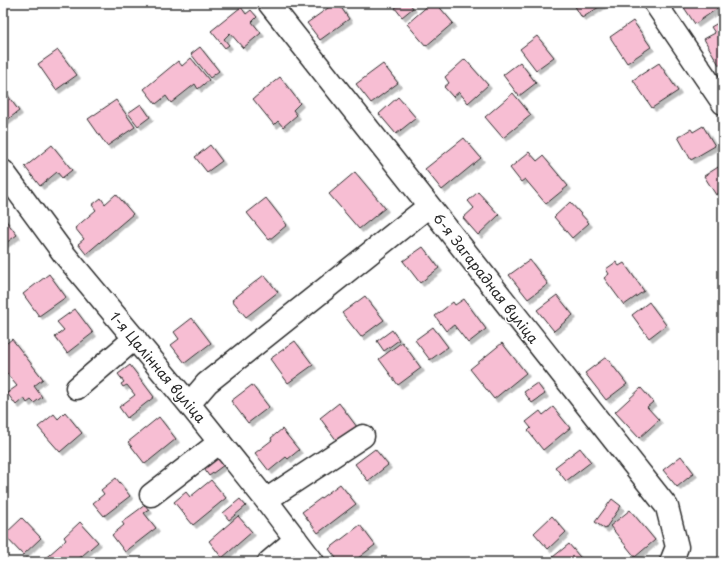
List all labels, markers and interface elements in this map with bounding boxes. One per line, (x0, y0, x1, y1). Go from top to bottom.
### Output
street label: 6-я Загарадная вуліца (428, 208, 544, 348)
street label: 1-я Цалінная вуліца (105, 307, 211, 428)

